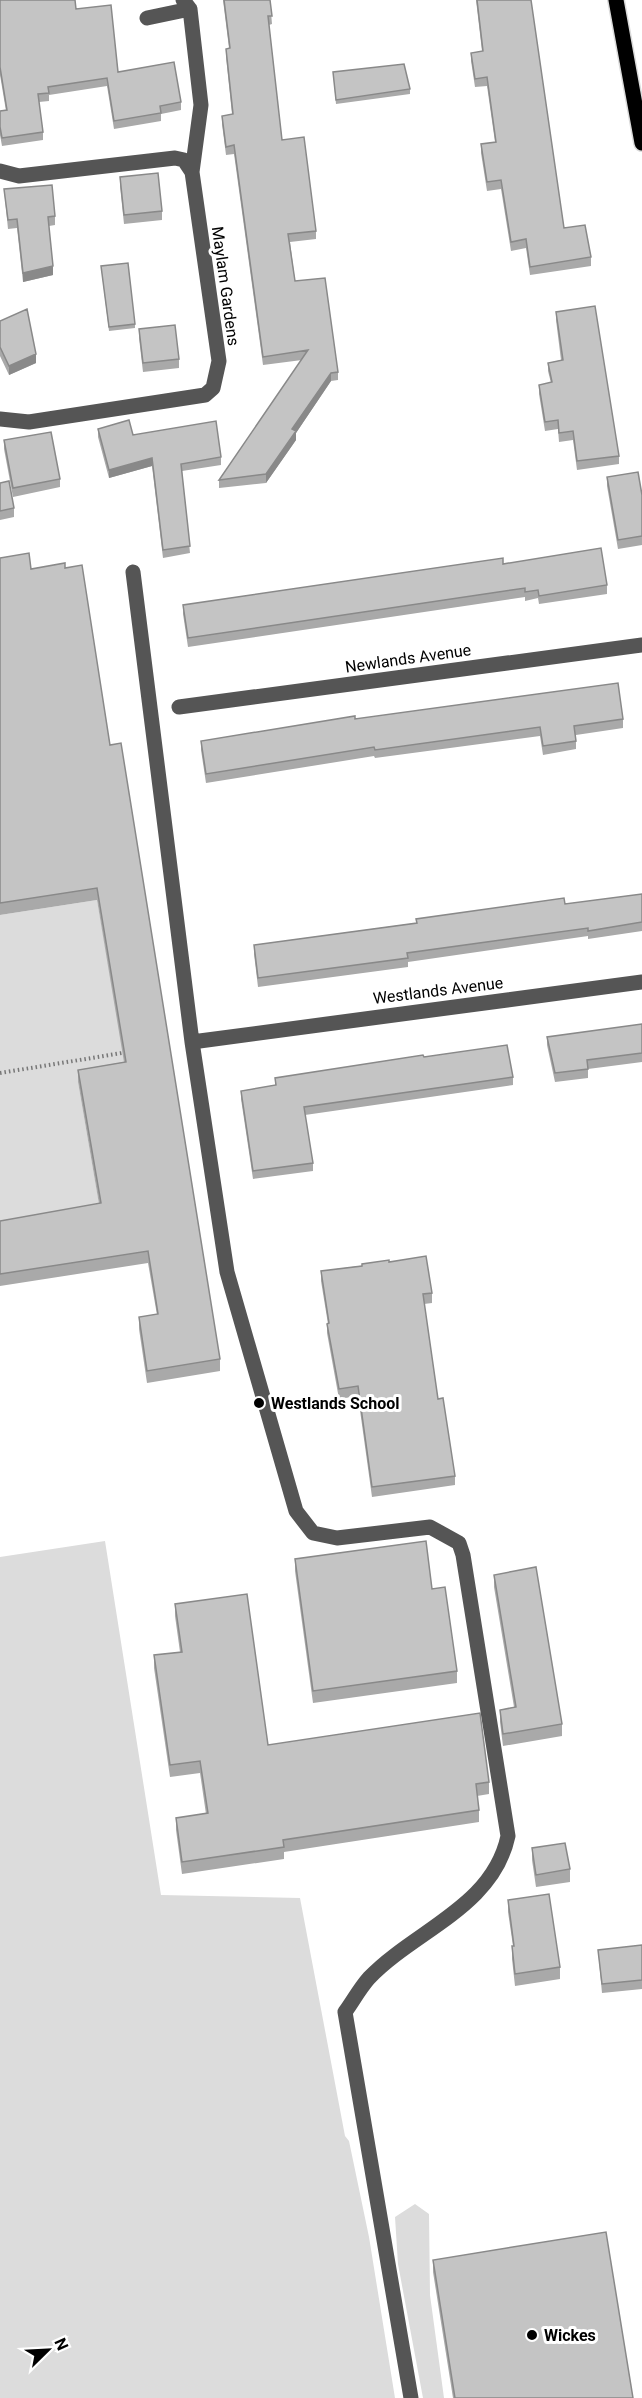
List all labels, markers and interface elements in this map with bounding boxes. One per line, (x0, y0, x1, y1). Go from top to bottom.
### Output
street label: Maylam Gardens (208, 225, 243, 347)
street label: Newlands Avenue (344, 640, 472, 677)
street label: Westlands Avenue (372, 973, 504, 1008)
place label: Westlands School (271, 1394, 399, 1413)
marker: Westlands School (252, 1396, 266, 1410)
north arrow (18, 2320, 78, 2380)
place label: Wickes (544, 2326, 596, 2345)
marker: Wickes (525, 2328, 539, 2342)
text: N (50, 2335, 72, 2353)

